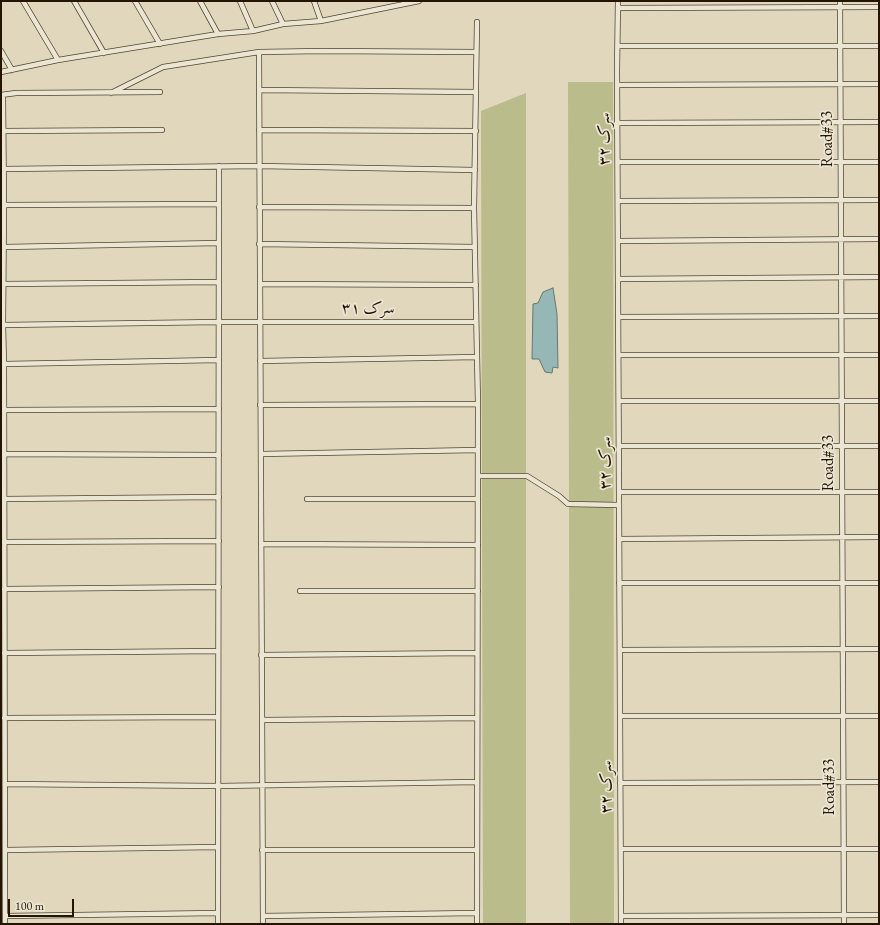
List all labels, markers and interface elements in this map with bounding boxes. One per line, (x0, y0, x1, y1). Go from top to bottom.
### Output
street label: Road#33 (818, 111, 838, 167)
street label: سرک ۳۲ (595, 112, 615, 166)
street label: سرک ۳۱ (341, 299, 395, 319)
street label: Road#33 (819, 435, 839, 491)
street label: سرک ۳۲ (596, 436, 616, 490)
street label: Road#33 (820, 759, 840, 815)
street label: سرک ۳۲ (597, 760, 617, 814)
scale bar (10, 891, 76, 917)
text: 100 m (15, 898, 44, 914)

